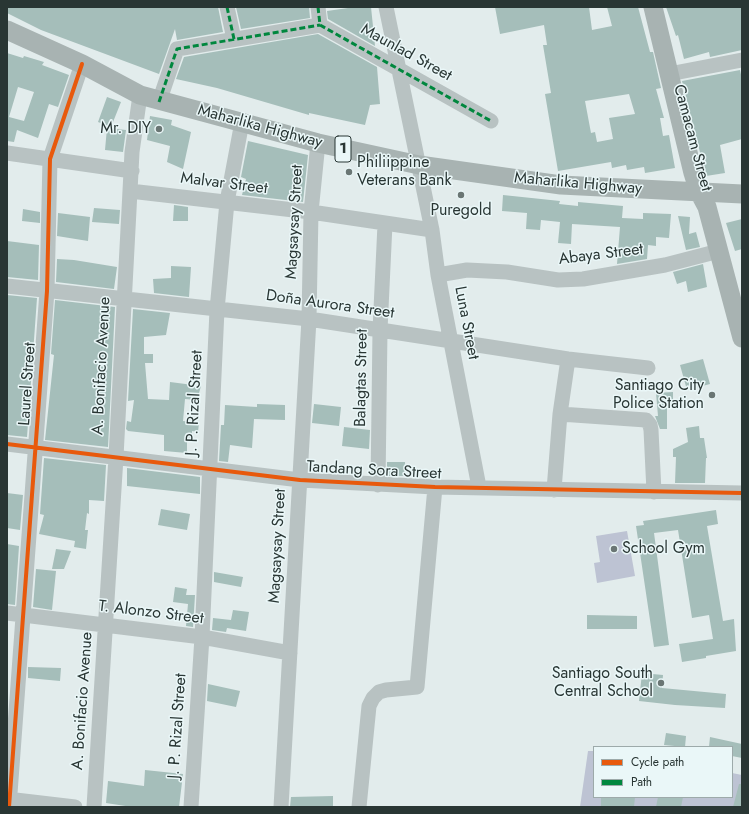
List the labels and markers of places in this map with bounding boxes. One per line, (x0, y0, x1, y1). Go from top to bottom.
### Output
place label: Mr. DIY (100, 119, 151, 139)
marker: Mr. DIY (154, 124, 164, 134)
place label: Philiippine Veterans Bank (357, 153, 451, 191)
marker: Philiippine Veterans Bank (344, 167, 354, 177)
marker: Puregold (456, 190, 466, 200)
place label: Puregold (431, 201, 491, 221)
place label: Santiago City Police Station (613, 376, 704, 414)
marker: Santiago City Police Station (707, 390, 717, 400)
place label: School Gym (622, 539, 705, 559)
marker: School Gym (609, 544, 619, 554)
place label: Santiago South Central School (552, 664, 653, 702)
marker: Santiago South Central School (656, 678, 666, 688)

